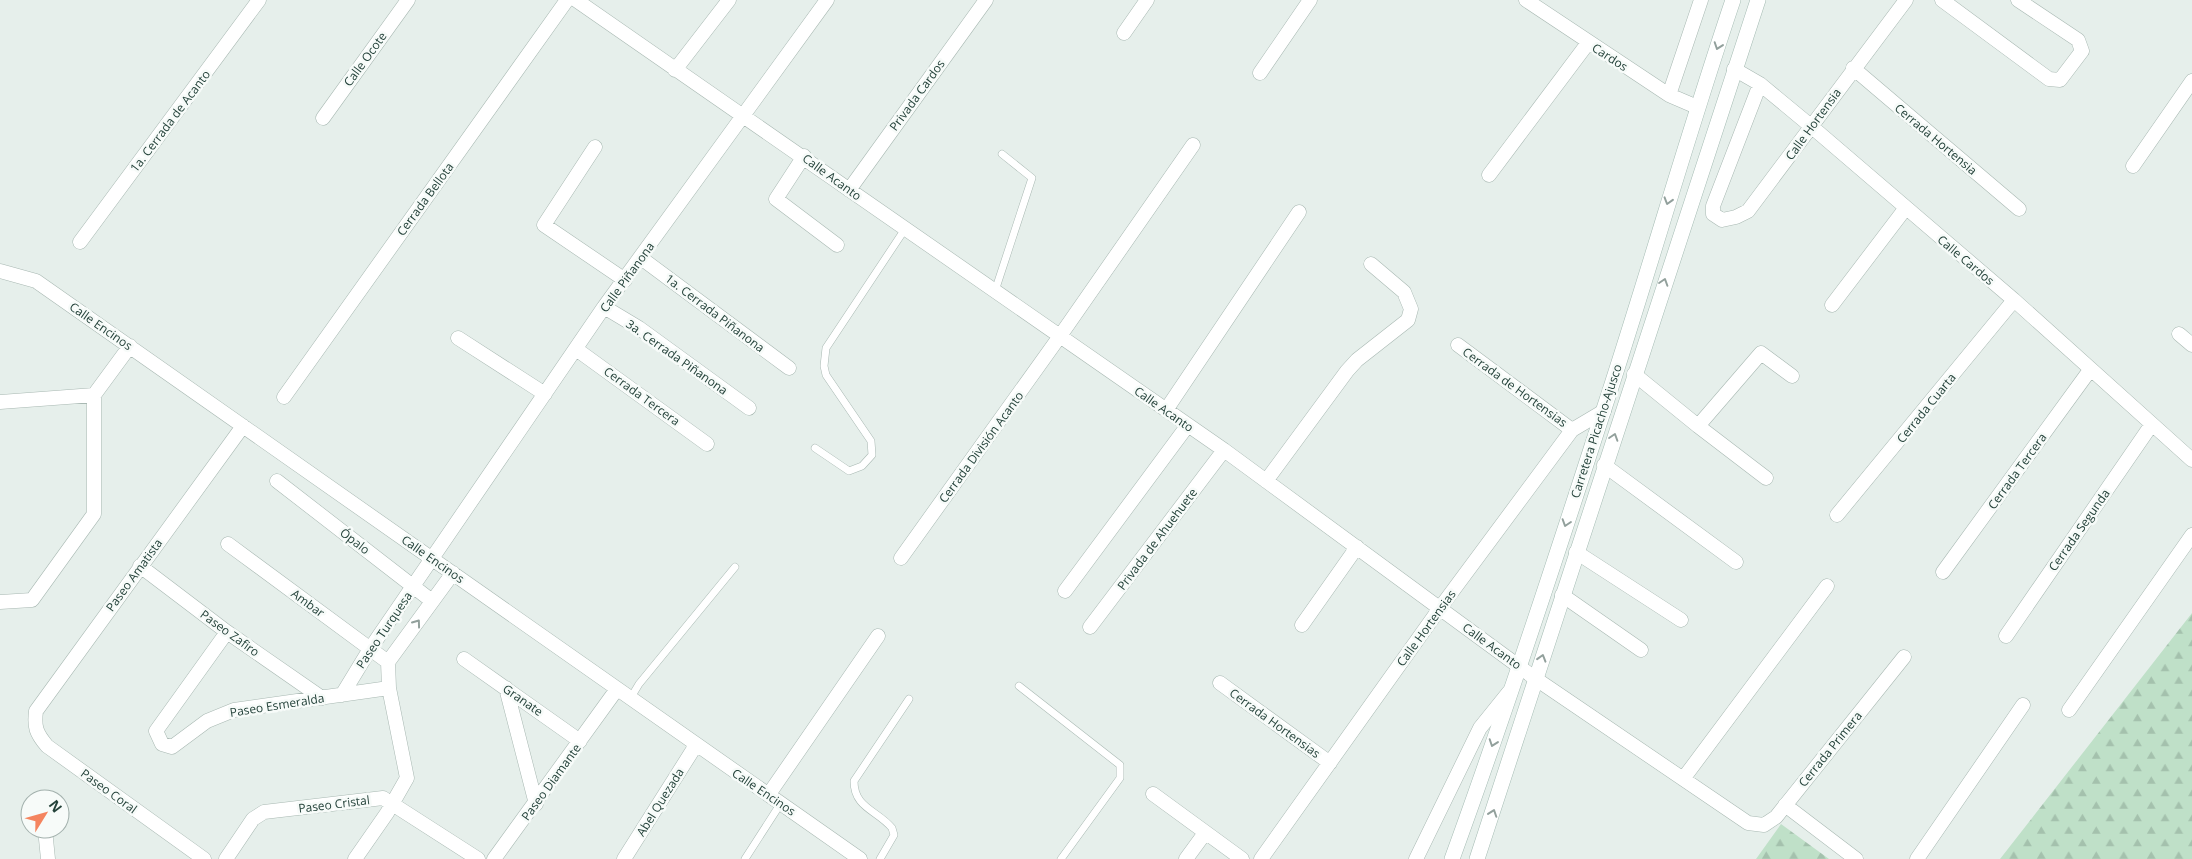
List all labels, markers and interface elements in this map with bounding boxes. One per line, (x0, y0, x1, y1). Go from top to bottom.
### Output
street label: Calle Ocote (339, 28, 391, 90)
street label: Cardos (1589, 39, 1631, 75)
one-way arrow (1713, 41, 1723, 50)
street label: Privada Cardos (885, 56, 949, 134)
street label: 1a. Cerrada de Acanto (126, 66, 214, 176)
street label: Calle Hortensia (1781, 85, 1845, 163)
street label: Cerrada Hortensia (1891, 99, 1981, 179)
street label: Calle Acanto (799, 150, 865, 204)
street label: Cerrada Bellota (393, 159, 457, 239)
one-way arrow (1664, 196, 1674, 205)
street label: Calle Cardos (1934, 231, 1998, 289)
street label: Calle Piñanona (596, 238, 658, 316)
street label: 1a. Cerrada Piñanona (662, 270, 768, 356)
one-way arrow (1658, 279, 1668, 287)
street label: Calle Encinos (66, 298, 136, 354)
street label: 3a. Cerrada Piñanona (623, 315, 731, 399)
street label: Cerrada de Hortensias (1459, 343, 1571, 431)
street label: Carretera Picacho-Ajusco (1566, 362, 1626, 500)
street label: Cerrada Tercera (601, 363, 683, 429)
street label: Cerrada Cuarta (1893, 369, 1959, 447)
street label: Calle Acanto (1131, 382, 1197, 436)
street label: Cerrada División Acanto (935, 388, 1027, 506)
street label: Cerrada Tercera (1984, 430, 2050, 512)
one-way arrow (1608, 433, 1618, 441)
street label: Privada de Ahuehuete (1113, 484, 1201, 593)
street label: Cerrada Segunda (2044, 486, 2114, 574)
one-way arrow (1562, 518, 1572, 526)
street label: Ópalo (337, 524, 373, 558)
street label: Calle Encinos (398, 531, 468, 587)
street label: Paseo Amatista (102, 535, 166, 615)
street label: Ambar (288, 585, 328, 621)
street label: Calle Hortensias (1392, 586, 1460, 670)
street label: Paseo Turquesa (352, 588, 416, 672)
street label: Paseo Zafiro (197, 606, 263, 660)
one-way arrow (411, 619, 420, 629)
street label: Calle Acanto (1459, 619, 1525, 673)
one-way arrow (1537, 654, 1547, 663)
street label: Granate (500, 680, 547, 720)
street label: Cerrada Hortensias (1226, 684, 1324, 762)
street label: Paseo Esmeralda (228, 689, 326, 721)
street label: Cerrada Primera (1794, 708, 1866, 790)
one-way arrow (1489, 739, 1499, 747)
street label: Paseo Diamante (517, 740, 585, 824)
street label: Calle Encinos (729, 764, 799, 820)
street label: Paseo Coral (77, 765, 141, 817)
street label: Abel Quezada (632, 765, 688, 839)
north arrow (20, 789, 70, 839)
street label: Paseo Cristal (297, 791, 371, 817)
text: N (45, 796, 67, 816)
one-way arrow (1487, 809, 1497, 817)

